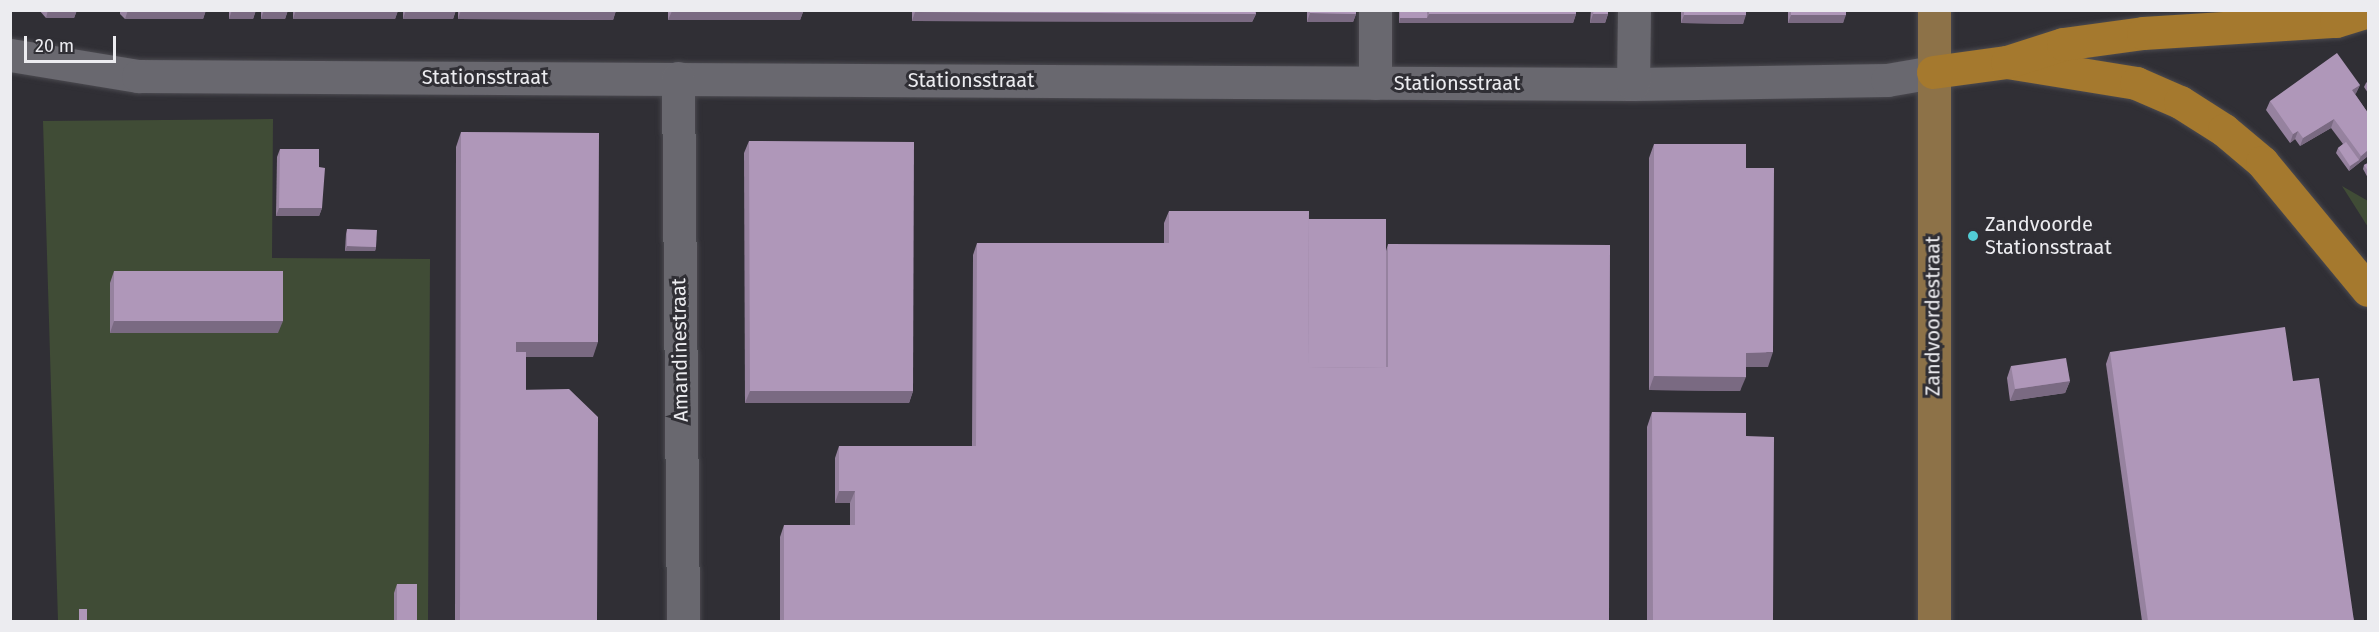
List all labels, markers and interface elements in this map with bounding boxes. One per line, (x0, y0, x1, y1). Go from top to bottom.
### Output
scale bar (27, 24, 118, 62)
text: 20 m (35, 35, 74, 57)
street label: Stationsstraat (422, 65, 548, 89)
street label: Stationsstraat (908, 68, 1034, 92)
street label: Stationsstraat (1394, 71, 1520, 95)
place label: Zandvoorde Stationsstraat (1985, 213, 2112, 260)
marker: Zandvoorde Stationsstraat (1966, 229, 1980, 243)
street label: Zandvoordestraat (1921, 236, 1945, 396)
street label: Amandinestraat (667, 278, 693, 422)

